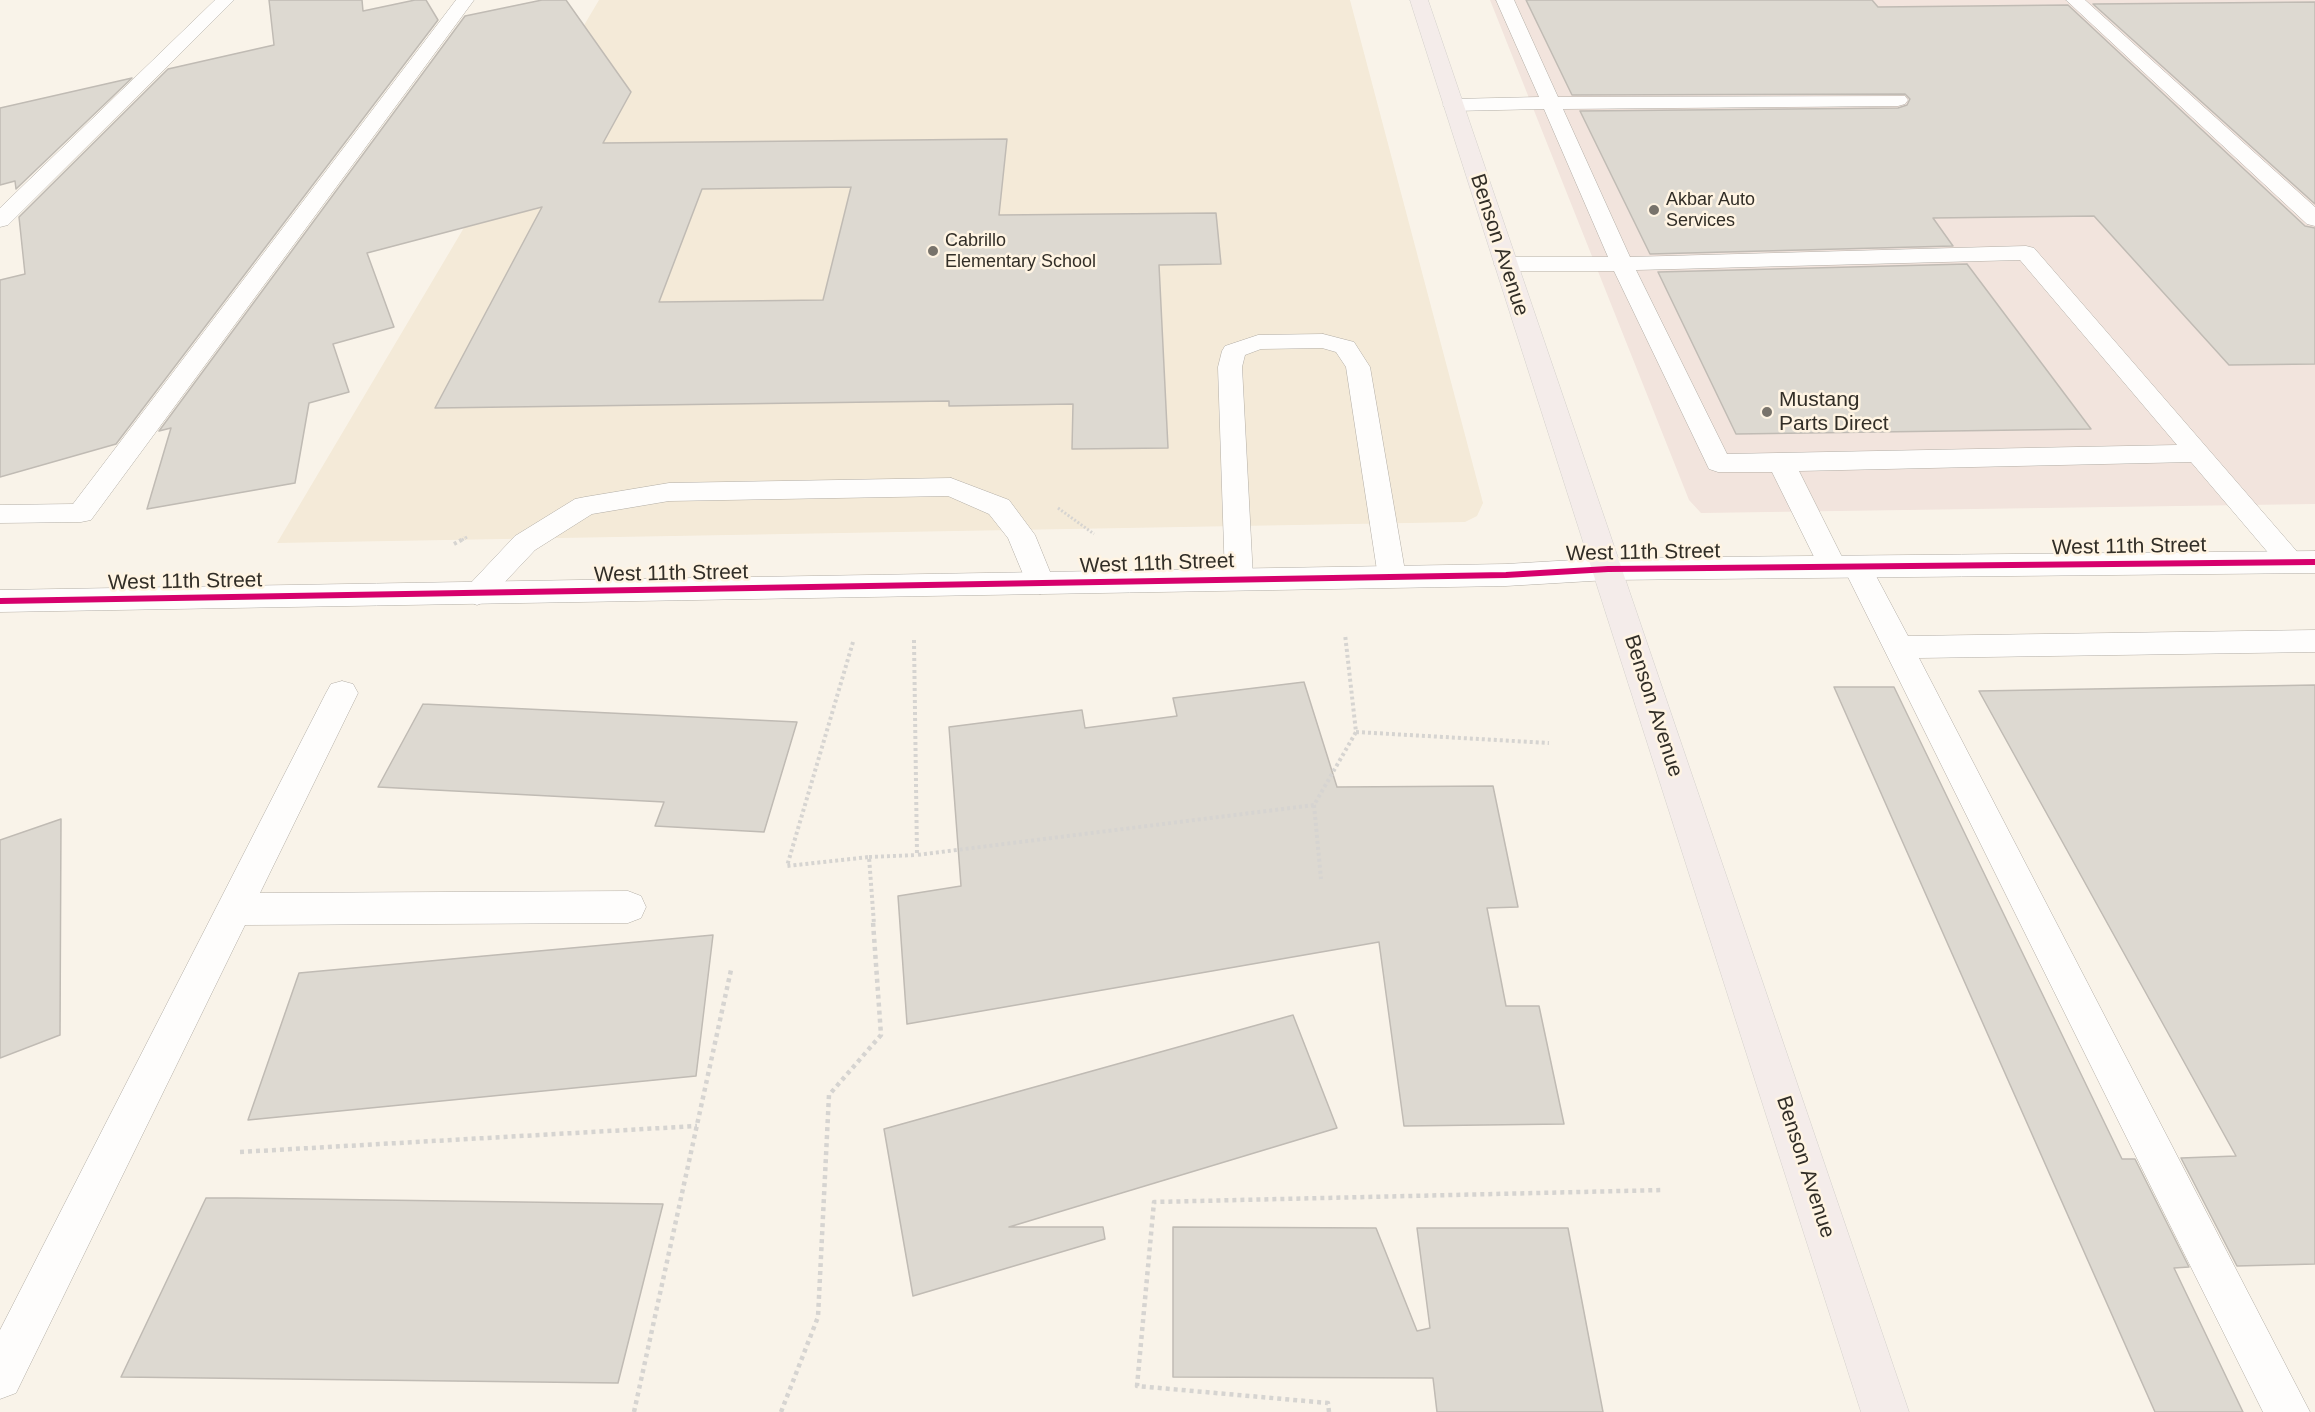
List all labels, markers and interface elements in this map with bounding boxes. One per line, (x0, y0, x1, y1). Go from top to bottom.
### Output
street label: Benson Avenue (1464, 171, 1534, 319)
place label: Akbar Auto Services (1666, 189, 1755, 232)
marker: Akbar Auto Services (1647, 203, 1661, 217)
place label: Cabrillo Elementary School (945, 230, 1096, 272)
marker: Cabrillo Elementary School (926, 244, 940, 258)
place label: Mustang Parts Direct (1779, 387, 1889, 437)
marker: Mustang Parts Direct (1760, 405, 1774, 419)
street label: West 11th Street (2052, 533, 2206, 561)
street label: West 11th Street (1566, 539, 1720, 567)
street label: West 11th Street (1079, 549, 1235, 579)
street label: West 11th Street (594, 560, 748, 588)
street label: West 11th Street (108, 568, 262, 596)
street label: Benson Avenue (1618, 632, 1688, 780)
street label: Benson Avenue (1770, 1093, 1840, 1241)

